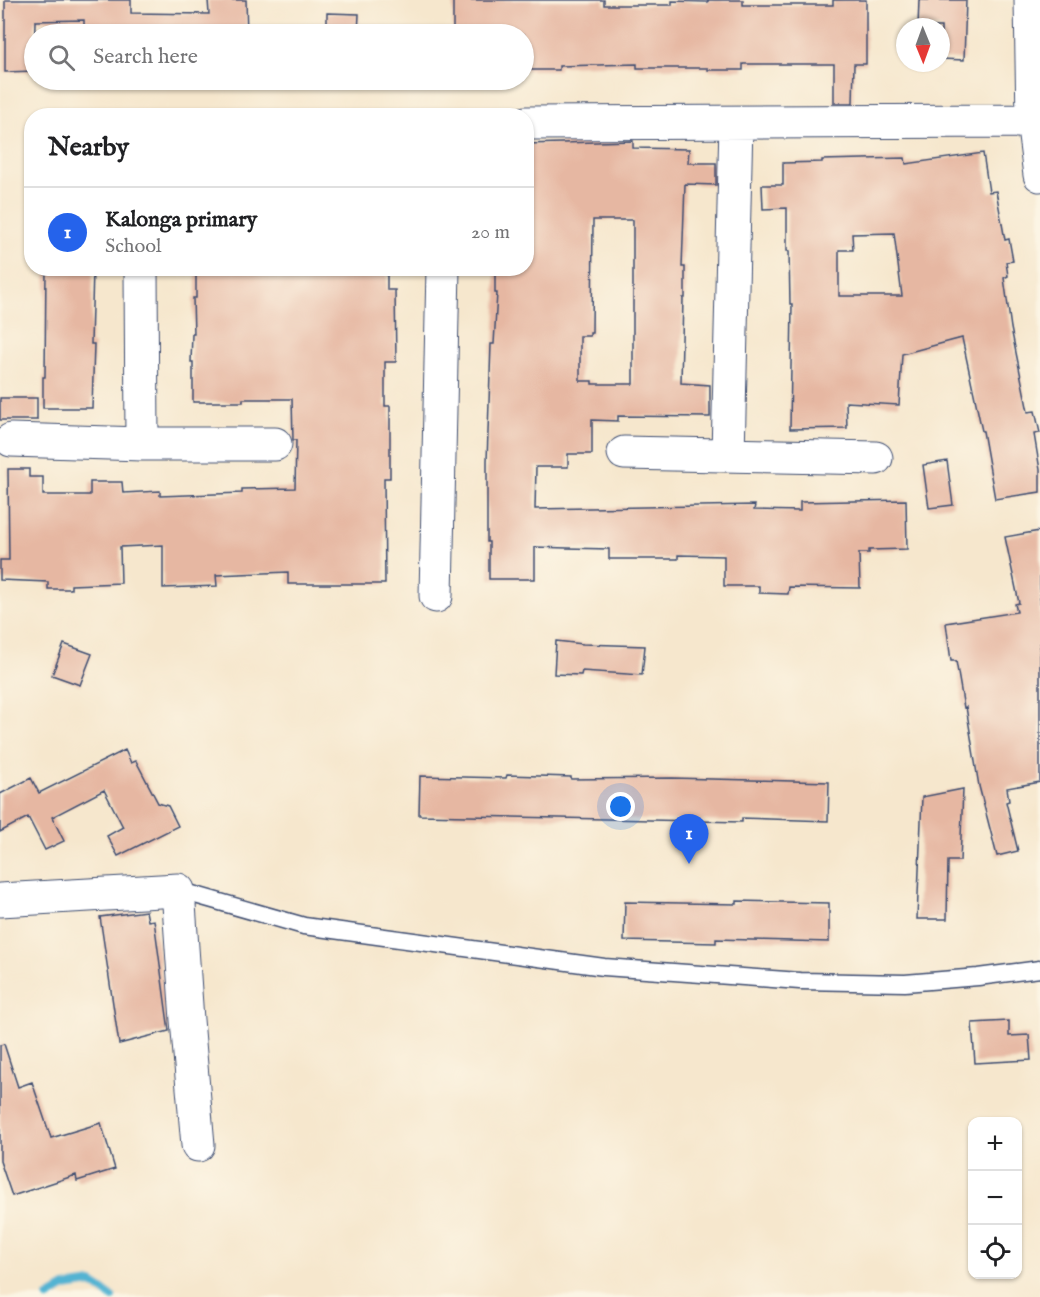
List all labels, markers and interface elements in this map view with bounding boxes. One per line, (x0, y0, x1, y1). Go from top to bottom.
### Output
north arrow (896, 18, 950, 72)
search box (24, 24, 534, 90)
icon: search (45, 41, 78, 74)
text: Search here (93, 43, 198, 71)
text: Nearby (48, 131, 129, 164)
text: Kalonga primary (105, 206, 257, 234)
text: 1 (64, 220, 71, 245)
text: 20 m (471, 220, 510, 245)
text: School (105, 234, 161, 259)
your location (606, 792, 635, 821)
pin: 1 (670, 814, 708, 864)
map controls (968, 1117, 1022, 1279)
button: + (968, 1117, 1022, 1171)
button: − (968, 1171, 1022, 1225)
button: locate (968, 1225, 1022, 1279)

